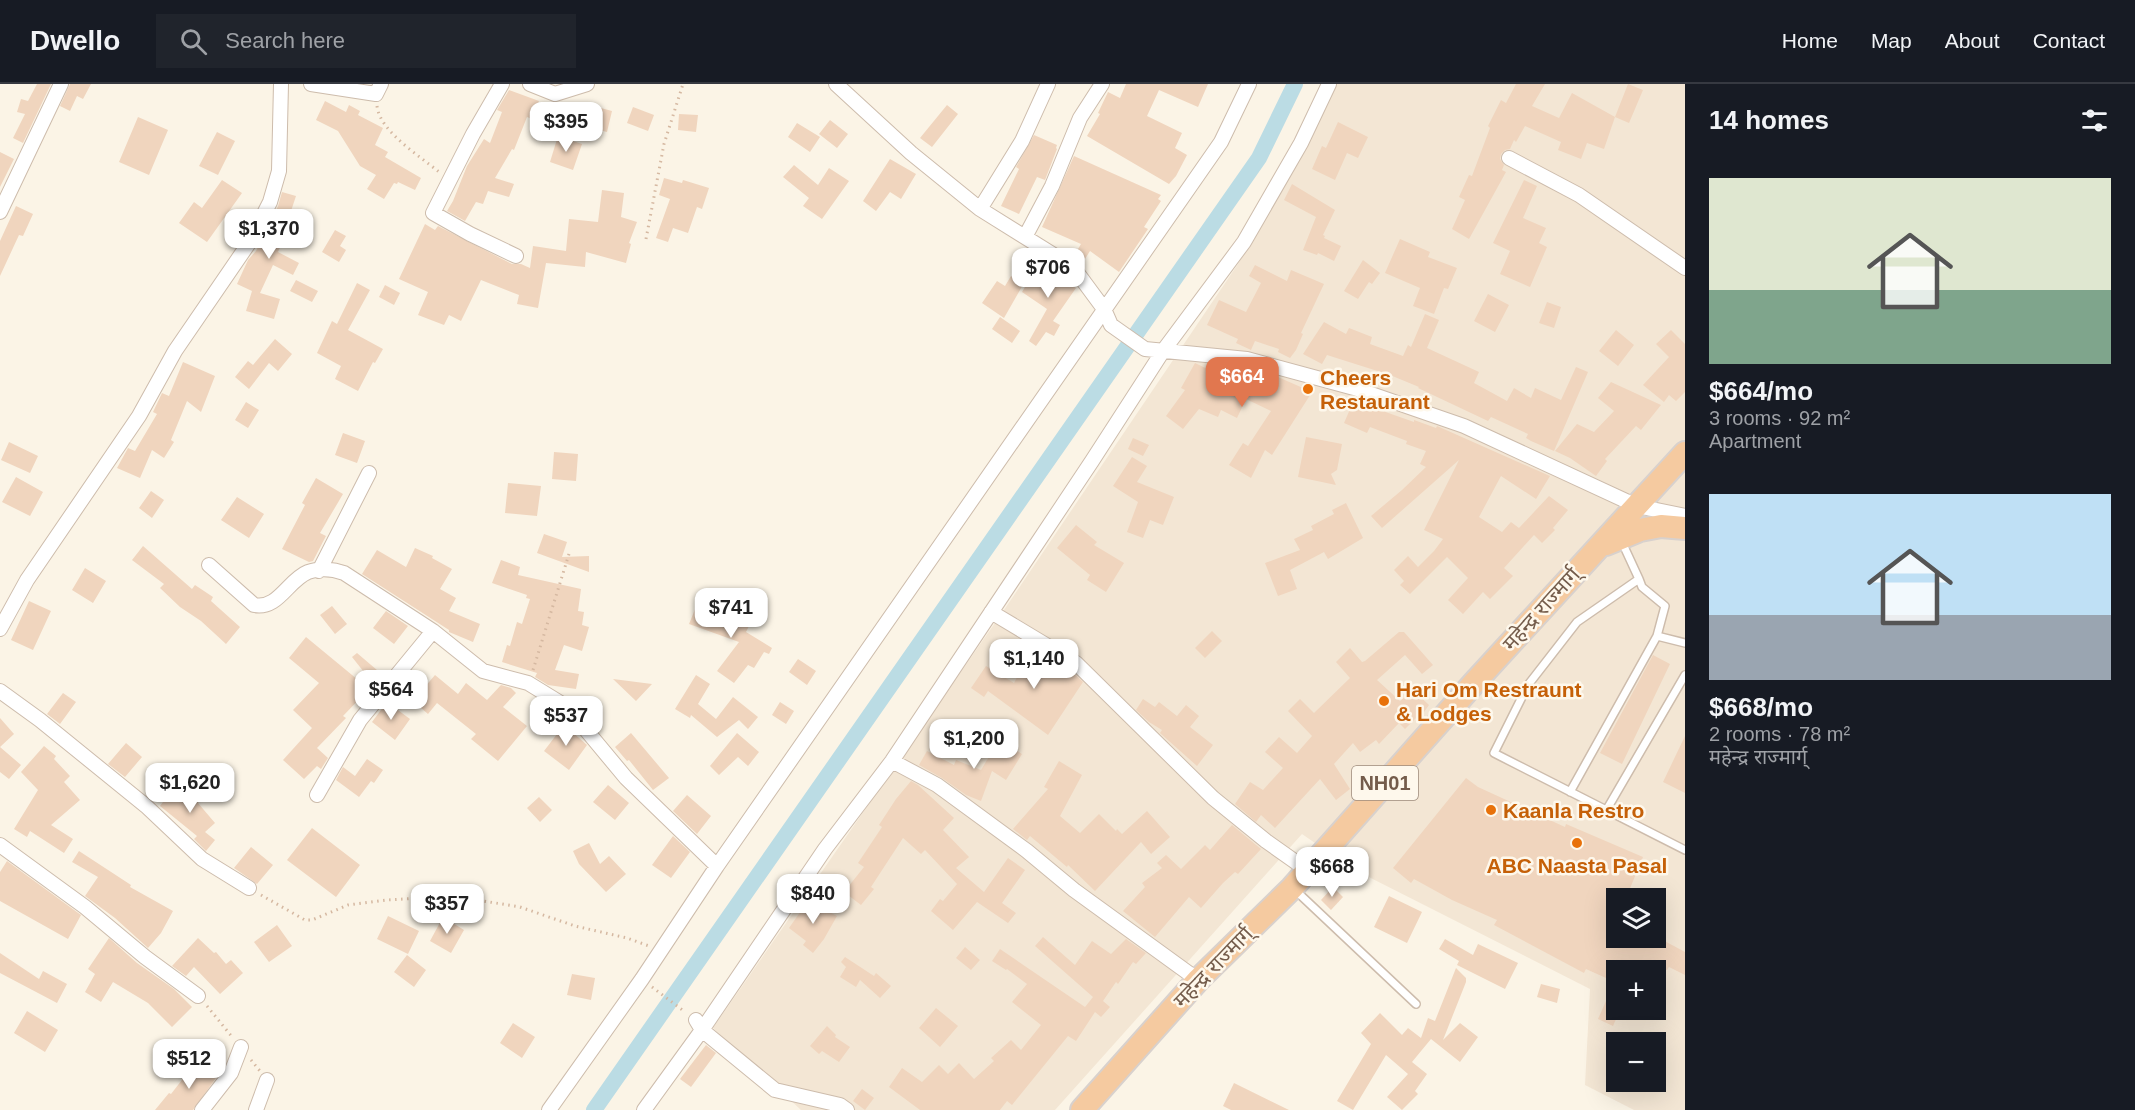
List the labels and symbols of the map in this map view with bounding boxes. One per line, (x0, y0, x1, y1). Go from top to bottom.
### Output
pin: $395 (530, 102, 602, 153)
pin: $1,370 (220, 209, 318, 260)
pin: $706 (1012, 248, 1084, 299)
pin: $664 (1206, 357, 1278, 408)
place label: Cheers Restaurant (1320, 366, 1430, 413)
marker: Cheers Restaurant (1301, 382, 1315, 396)
street label: महेन्द्र राज्मार्ग् (1498, 561, 1588, 656)
pin: $741 (695, 588, 767, 639)
pin: $1,140 (985, 639, 1083, 690)
pin: $564 (355, 670, 427, 721)
place label: Hari Om Restraunt & Lodges (1396, 678, 1582, 725)
marker: Hari Om Restraunt & Lodges (1377, 694, 1391, 708)
pin: $537 (530, 696, 602, 747)
pin: $1,200 (925, 719, 1023, 770)
pin: $1,620 (141, 763, 239, 814)
road number: NH01 (1352, 766, 1418, 800)
place label: Kaanla Restro (1503, 799, 1644, 822)
marker: Kaanla Restro (1484, 803, 1498, 817)
marker: ABC Naasta Pasal (1570, 836, 1584, 850)
pin: $668 (1296, 847, 1368, 898)
place label: ABC Naasta Pasal (1487, 854, 1667, 877)
pin: $840 (777, 874, 849, 925)
pin: $357 (411, 884, 483, 935)
street label: महेन्द्र राज्मार्ग् (1169, 920, 1261, 1013)
pin: $512 (153, 1039, 225, 1090)

